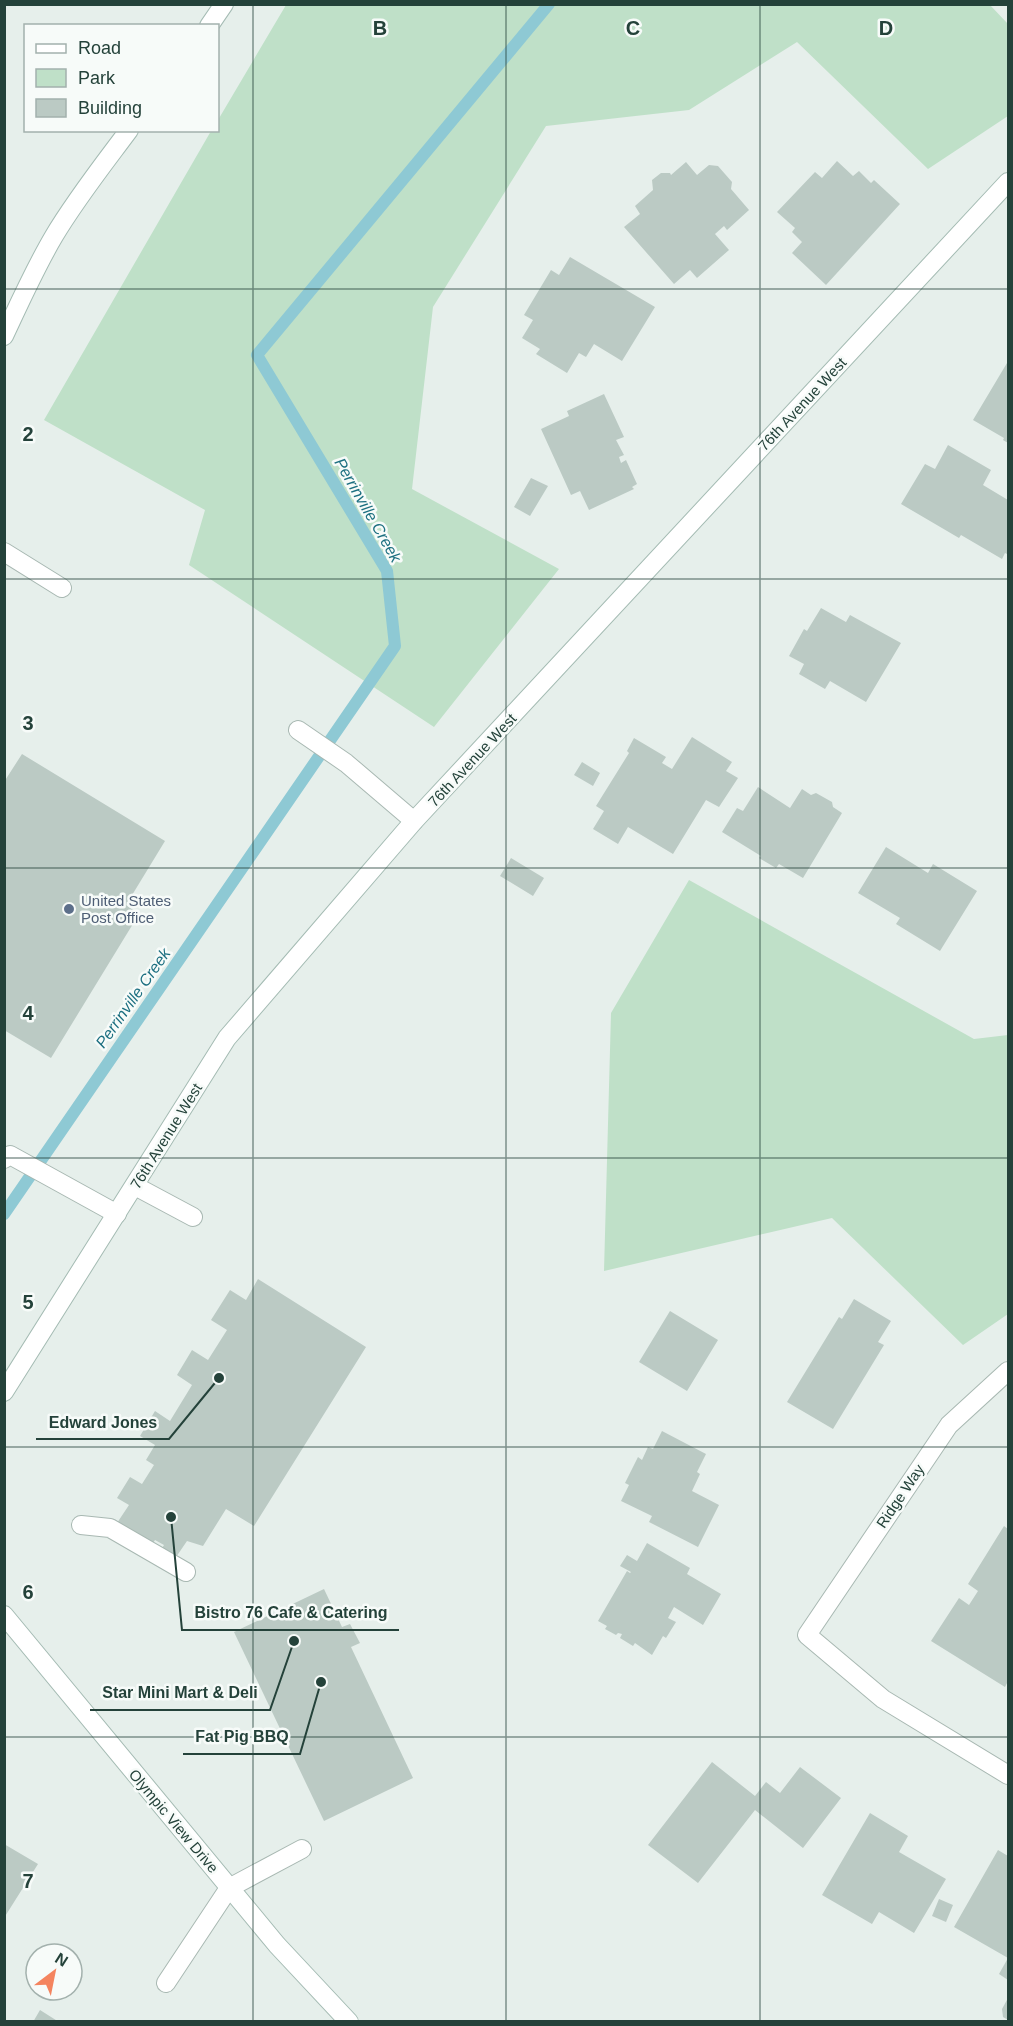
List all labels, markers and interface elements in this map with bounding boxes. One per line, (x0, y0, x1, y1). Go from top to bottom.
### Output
text: B (373, 17, 387, 39)
text: C (626, 17, 640, 39)
text: D (879, 17, 893, 39)
legend (24, 24, 219, 132)
text: Road (78, 38, 121, 58)
text: Park (78, 68, 116, 88)
text: Building (78, 98, 142, 118)
street label: 76th Avenue West (754, 353, 850, 454)
text: 2 (22, 423, 34, 445)
water label: Perrinville Creek (331, 455, 405, 566)
street label: 76th Avenue West (424, 709, 520, 810)
text: 3 (22, 712, 34, 734)
place label: United States Post Office (81, 892, 171, 926)
marker: United States Post Office (62, 902, 76, 916)
water label: Perrinville Creek (92, 944, 174, 1051)
text: 4 (22, 1002, 34, 1024)
street label: 76th Avenue West (127, 1079, 206, 1192)
text: 5 (22, 1291, 34, 1313)
callout: Edward Jones (36, 1405, 169, 1439)
text: Edward Jones (49, 1414, 157, 1431)
street label: Ridge Way (873, 1461, 928, 1531)
text: 6 (22, 1581, 34, 1603)
callout: Bistro 76 Cafe & Catering (182, 1596, 399, 1630)
text: Bistro 76 Cafe & Catering (195, 1604, 387, 1621)
callout: Star Mini Mart & Deli (90, 1676, 270, 1710)
text: Star Mini Mart & Deli (102, 1684, 258, 1701)
callout: Fat Pig BBQ (183, 1720, 300, 1754)
text: Fat Pig BBQ (195, 1728, 289, 1745)
street label: Olympic View Drive (126, 1766, 222, 1876)
text: 7 (22, 1870, 34, 1892)
north arrow (24, 1942, 84, 2002)
text: N (52, 1949, 71, 1970)

